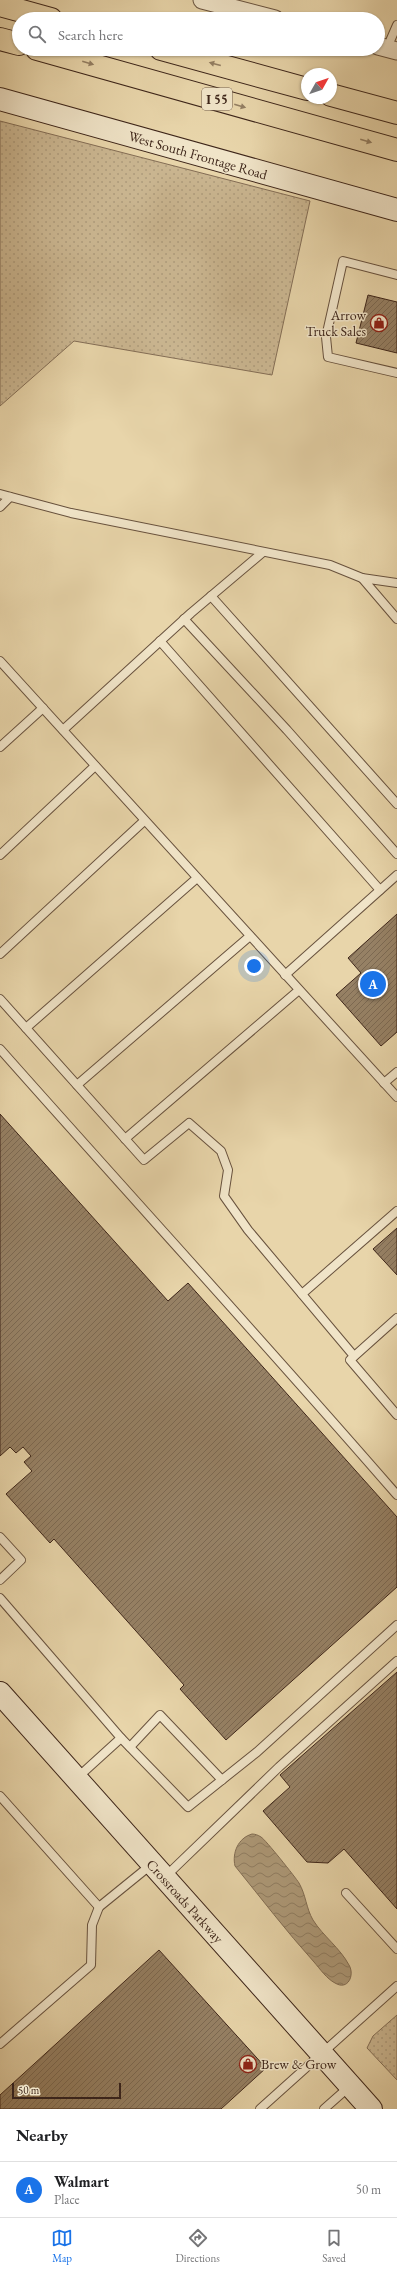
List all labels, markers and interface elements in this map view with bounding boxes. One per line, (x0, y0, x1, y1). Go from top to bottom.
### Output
search box (12, 12, 385, 56)
icon: search (26, 23, 48, 45)
text: Search here (58, 25, 123, 44)
one-way arrow (83, 60, 95, 66)
one-way arrow (209, 60, 222, 66)
north arrow (301, 68, 337, 104)
road number: I 55 (202, 88, 232, 110)
one-way arrow (235, 103, 247, 109)
street label: West South Frontage Road (126, 127, 270, 184)
one-way arrow (360, 138, 372, 144)
place label: Arrow Truck Sales (305, 306, 366, 340)
shop icon: Arrow Truck Sales (369, 313, 389, 333)
your location (244, 956, 264, 976)
pin: A (360, 969, 386, 999)
street label: Crossroads Parkway (143, 1855, 228, 1947)
shop icon: Brew & Grow (238, 2054, 258, 2074)
place label: Brew & Grow (261, 2055, 337, 2073)
scale bar (12, 2081, 121, 2100)
text: 50 m (18, 2083, 39, 2097)
text: Nearby (16, 2124, 68, 2146)
text: Walmart (54, 2172, 109, 2191)
text: A (24, 2181, 34, 2198)
text: 50 m (356, 2181, 381, 2198)
text: Place (54, 2191, 80, 2208)
tab: Map (51, 2227, 73, 2265)
tab: Directions (176, 2227, 220, 2265)
tab: Saved (322, 2227, 346, 2265)

